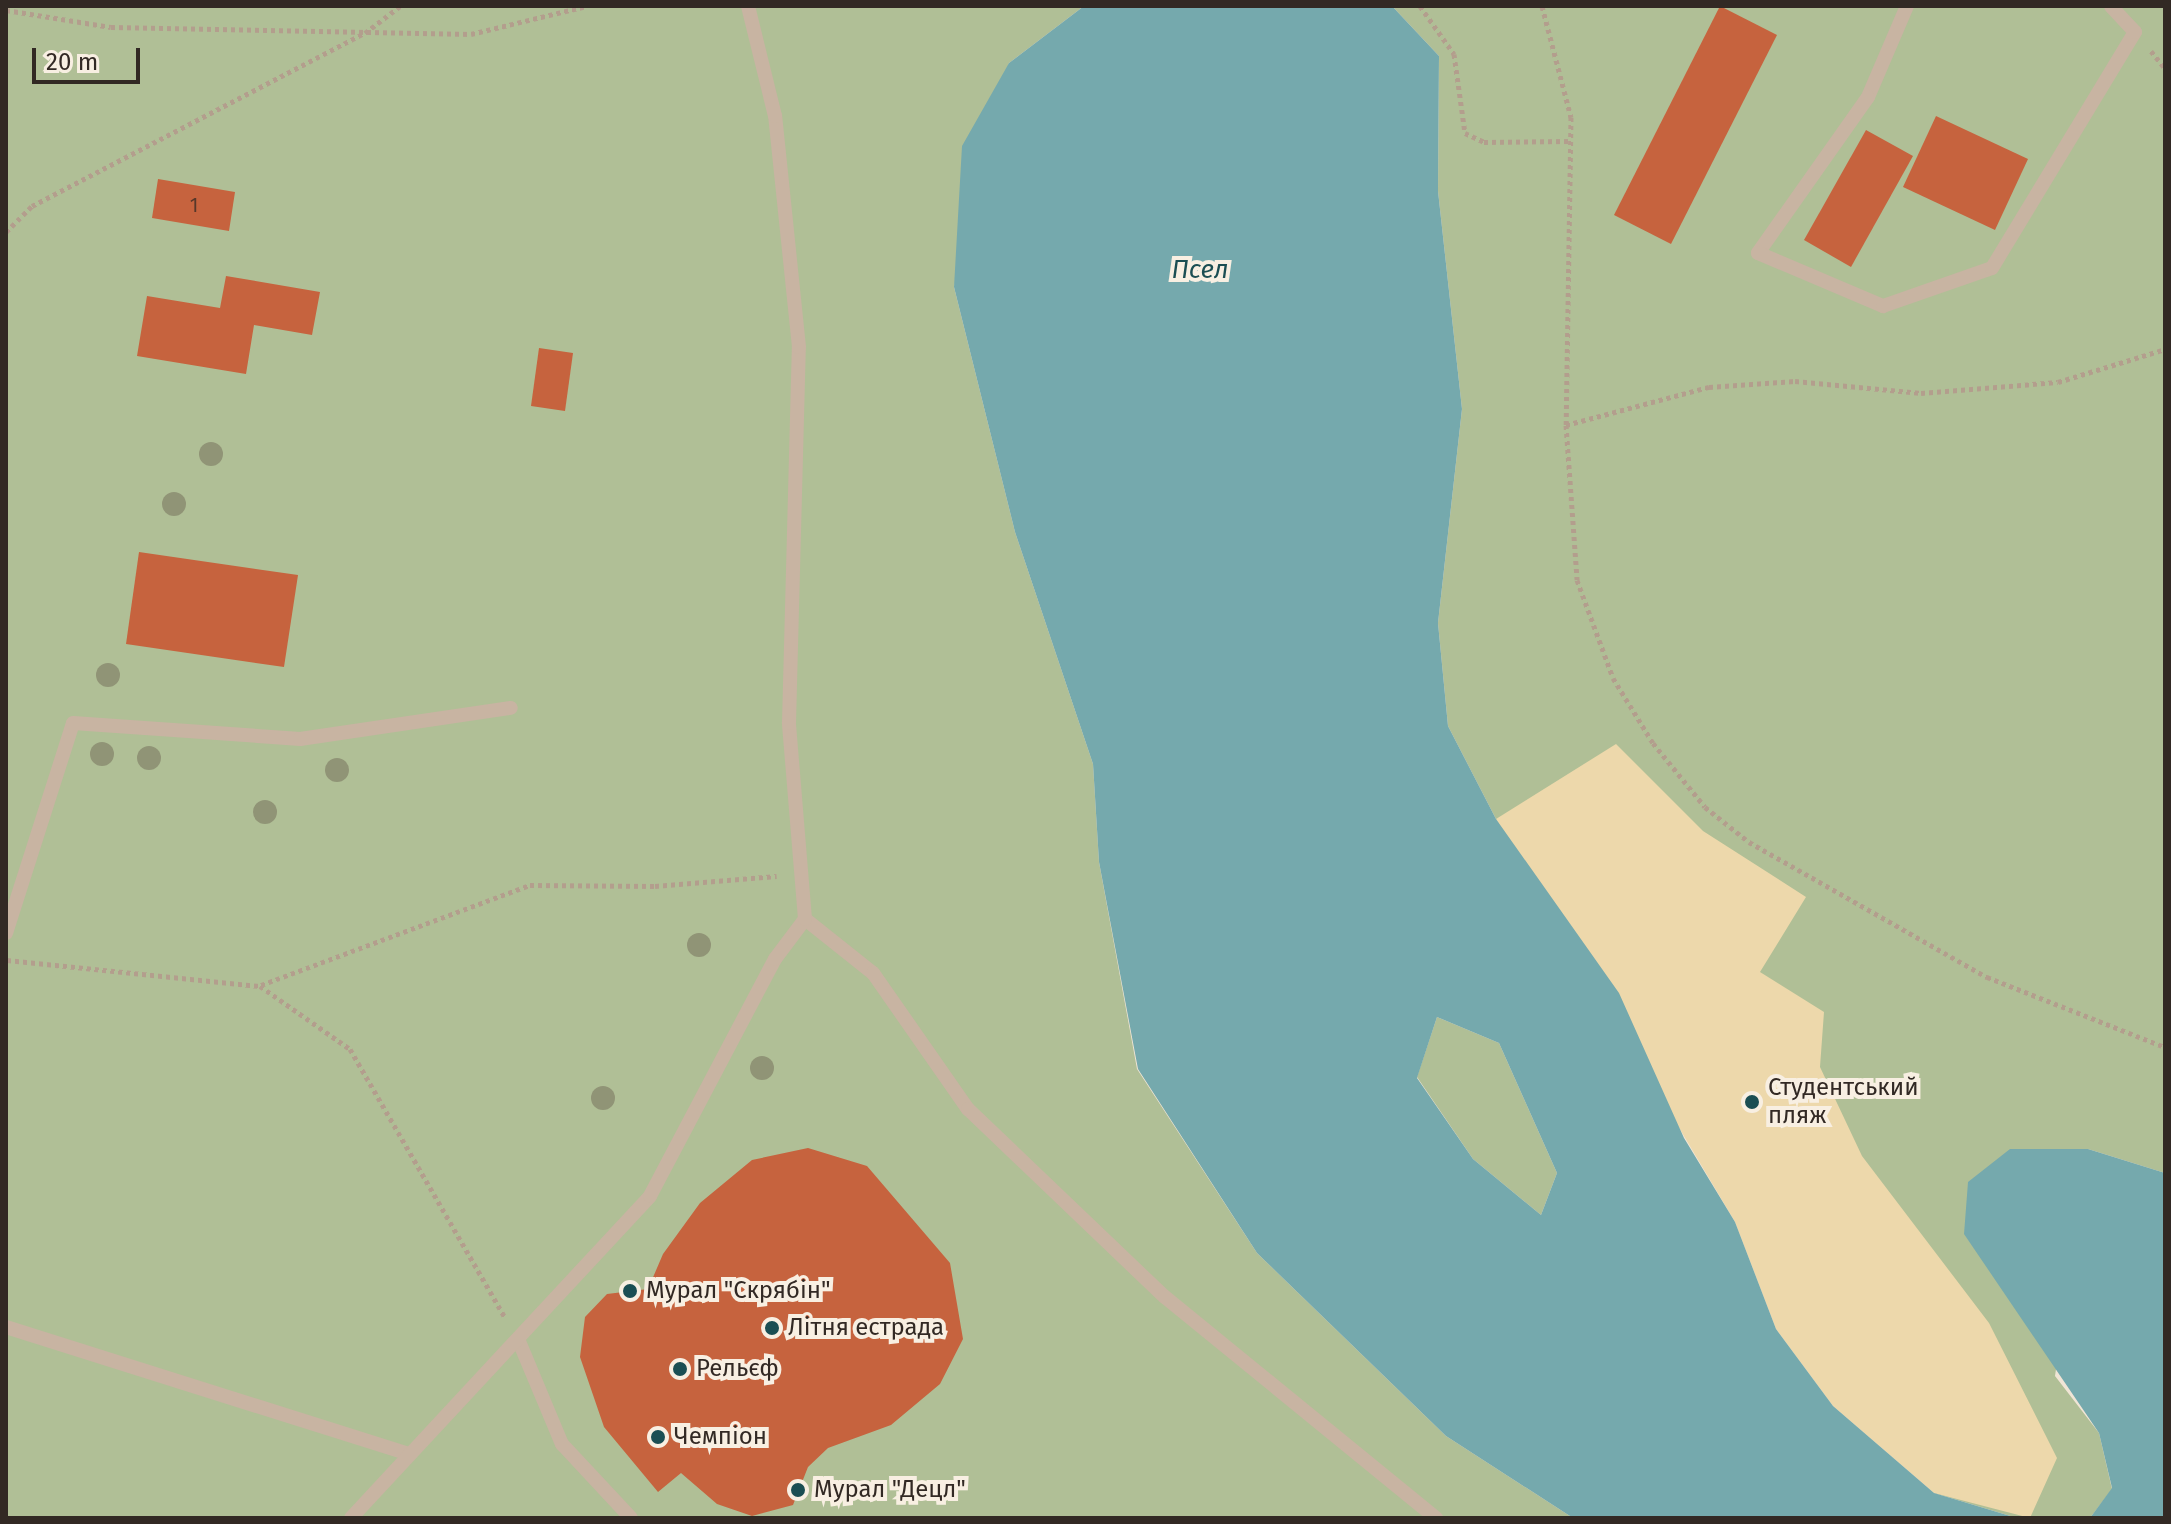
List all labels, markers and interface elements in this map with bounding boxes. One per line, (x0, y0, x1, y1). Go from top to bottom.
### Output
scale bar (36, 32, 144, 82)
text: 20 m (46, 48, 98, 76)
house number: 1 (190, 193, 198, 217)
water label: Псел (1171, 254, 1229, 286)
place label: Студентський пляж (1768, 1074, 1919, 1130)
marker: Студентський пляж (1743, 1093, 1761, 1111)
place label: Мурал "Скрябін" (646, 1277, 831, 1305)
marker: Мурал "Скрябін" (621, 1282, 639, 1300)
place label: Літня естрада (788, 1314, 944, 1342)
marker: Літня естрада (763, 1319, 781, 1337)
place label: Рельєф (696, 1355, 779, 1383)
marker: Рельєф (671, 1360, 689, 1378)
place label: Чемпіон (674, 1423, 767, 1451)
marker: Чемпіон (649, 1428, 667, 1446)
place label: Мурал "Децл" (814, 1476, 966, 1504)
marker: Мурал "Децл" (789, 1481, 807, 1499)

